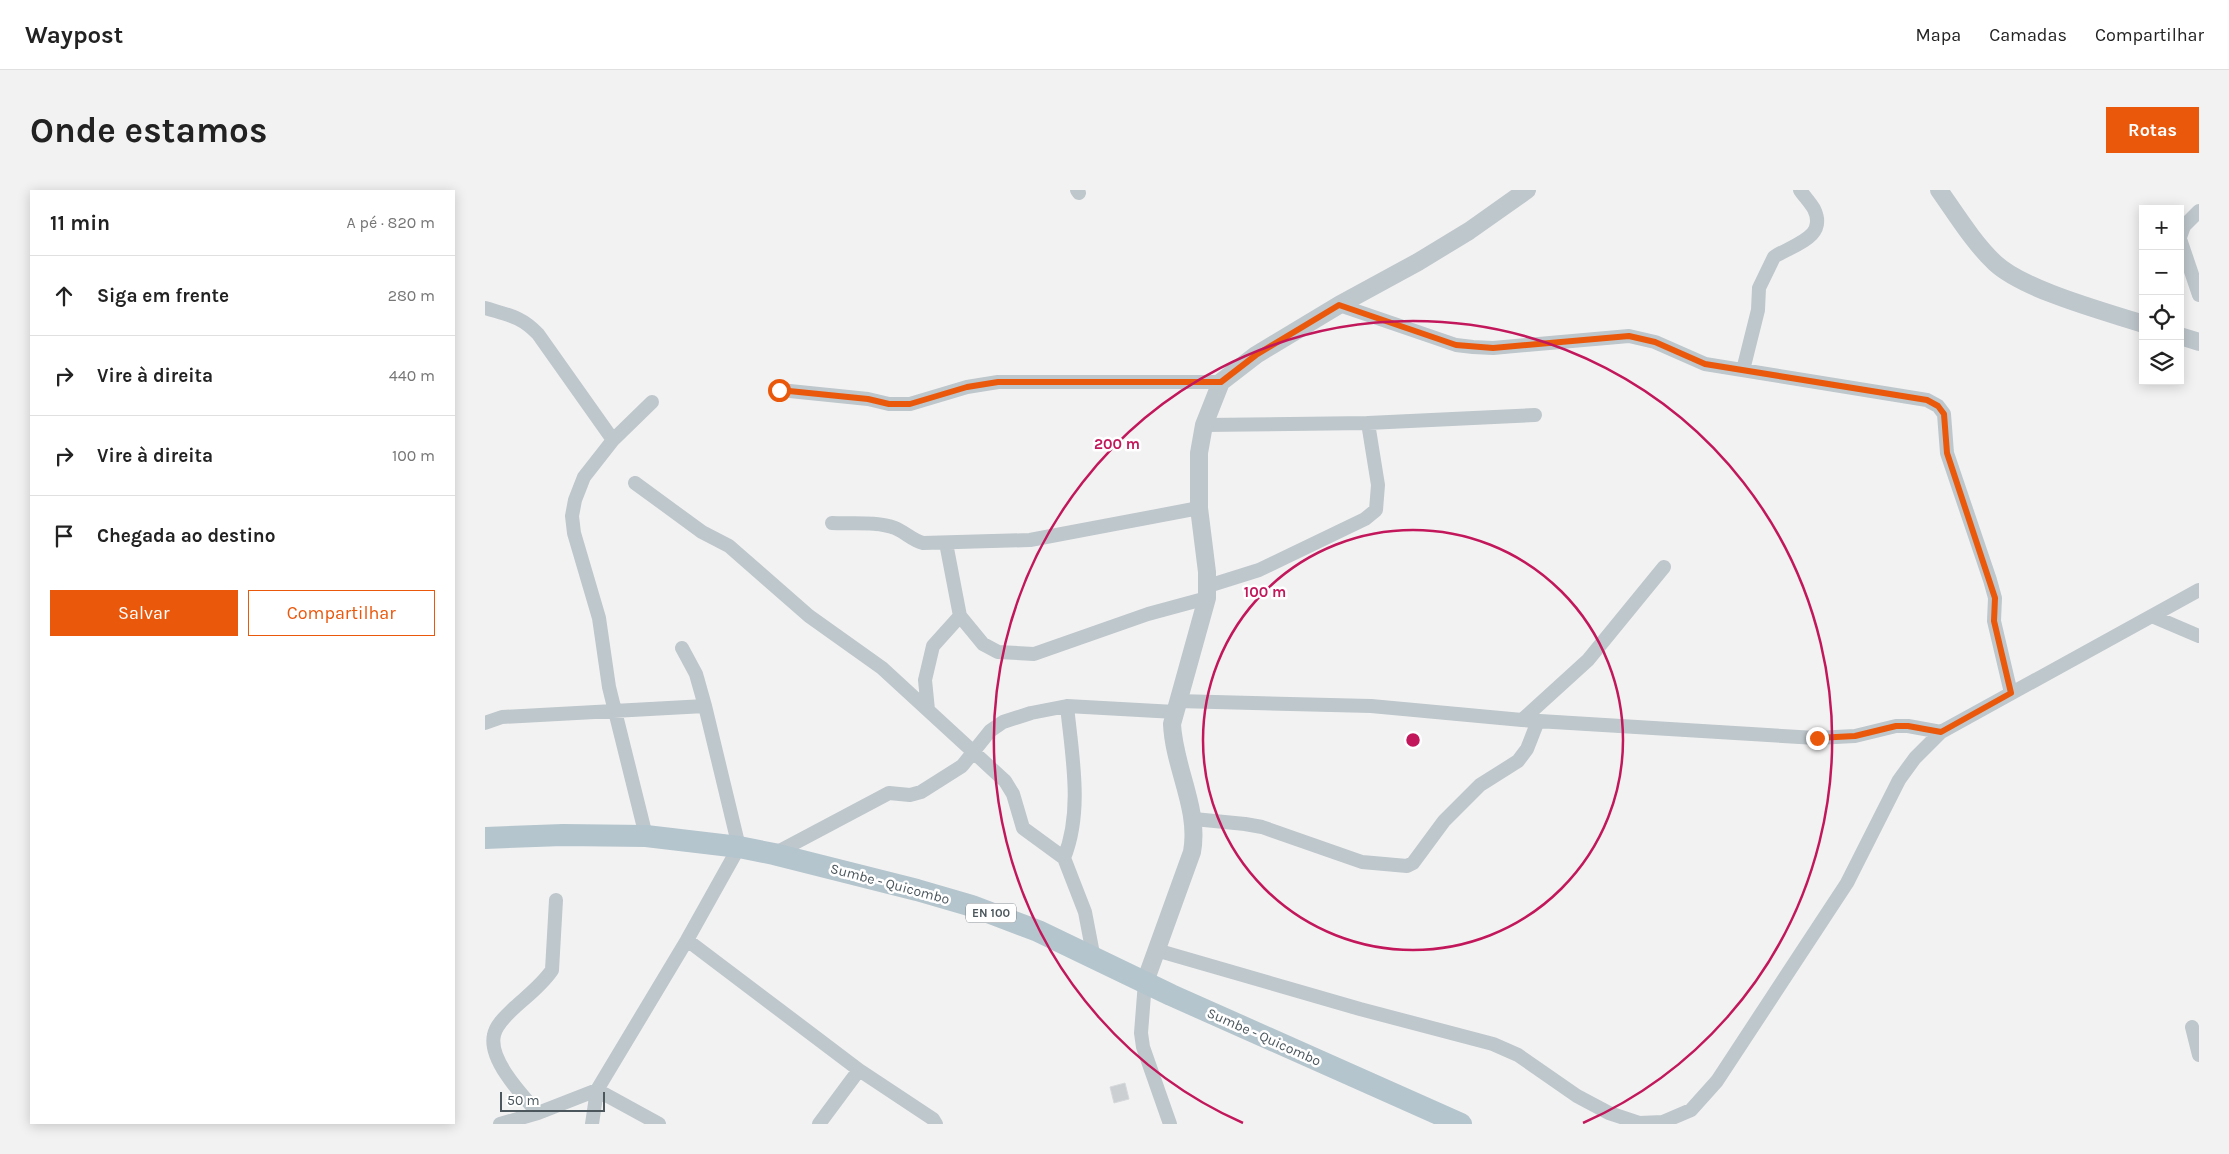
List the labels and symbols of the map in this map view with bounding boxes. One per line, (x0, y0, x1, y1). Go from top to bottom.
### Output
route start (768, 379, 791, 402)
text: 200 m (1094, 435, 1140, 453)
text: 100 m (1244, 583, 1286, 601)
route end (1806, 727, 1829, 750)
centre of rings (1404, 731, 1422, 749)
street label: Sumbe - Quicombo (829, 860, 951, 908)
road number: EN 100 (966, 904, 1016, 922)
street label: Sumbe - Quicombo (1204, 1004, 1324, 1070)
scale bar (500, 1089, 605, 1112)

